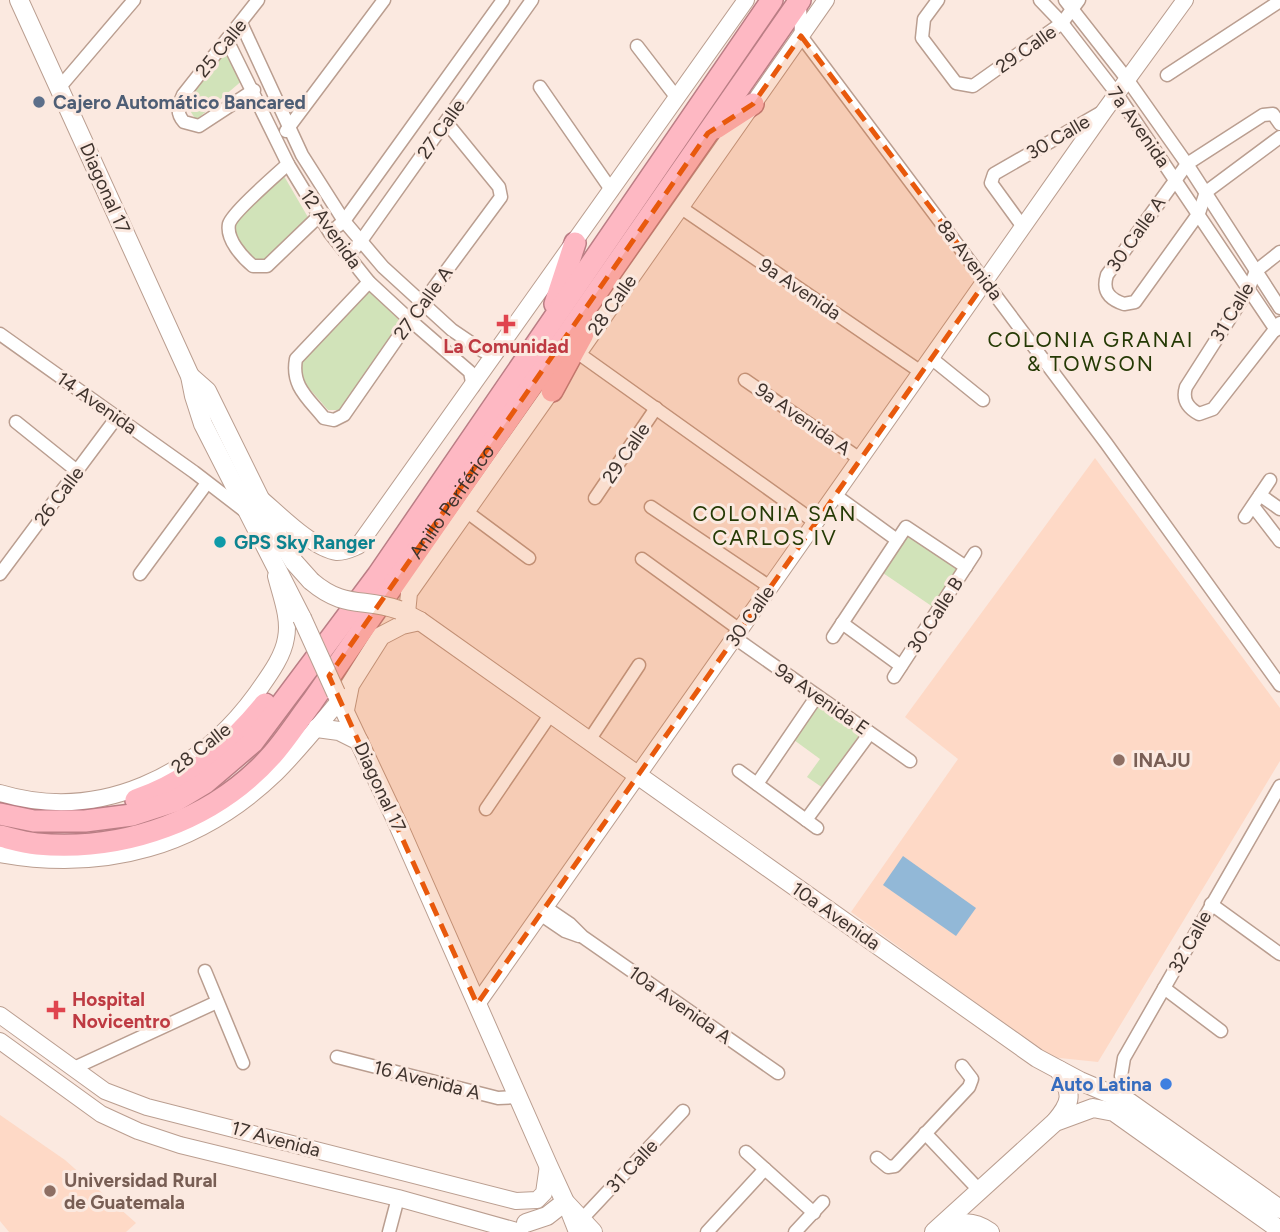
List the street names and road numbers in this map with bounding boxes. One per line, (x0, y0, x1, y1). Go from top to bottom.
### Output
street label: 25 Calle (191, 14, 251, 82)
street label: 29 Calle (991, 20, 1061, 78)
street label: 7a Avenida (1103, 82, 1175, 172)
street label: 27 Calle (412, 95, 470, 163)
street label: 30 Calle (1022, 110, 1094, 164)
street label: Diagonal 17 (75, 139, 135, 237)
street label: 12 Avenida (295, 185, 367, 273)
street label: 30 Calle A (1102, 192, 1170, 276)
street label: 8a Avenida (932, 215, 1008, 305)
street label: 9a Avenida (755, 253, 845, 325)
street label: 27 Calle A (389, 262, 457, 344)
street label: 28 Calle (583, 270, 641, 340)
street label: 31 Calle (1205, 278, 1259, 346)
street label: 14 Avenida (52, 367, 142, 439)
street label: 9a Avenida A (751, 378, 855, 460)
street label: 29 Calle (597, 418, 655, 488)
street label: Anillo Periférico (404, 440, 499, 563)
street label: 26 Calle (29, 462, 89, 530)
street label: 30 Calle B (902, 573, 968, 657)
street label: 30 Calle (721, 581, 779, 651)
street label: 9a Avenida E (771, 658, 873, 740)
street label: 28 Calle (167, 718, 235, 778)
street label: Diagonal 17 (349, 738, 411, 836)
street label: 10a Avenida (787, 877, 885, 955)
street label: 32 Calle (1164, 907, 1216, 977)
street label: 10a Avenida A (624, 961, 736, 1049)
street label: 16 Avenida A (371, 1056, 483, 1104)
street label: 17 Avenida (229, 1116, 323, 1162)
street label: 31 Calle (601, 1134, 663, 1198)

